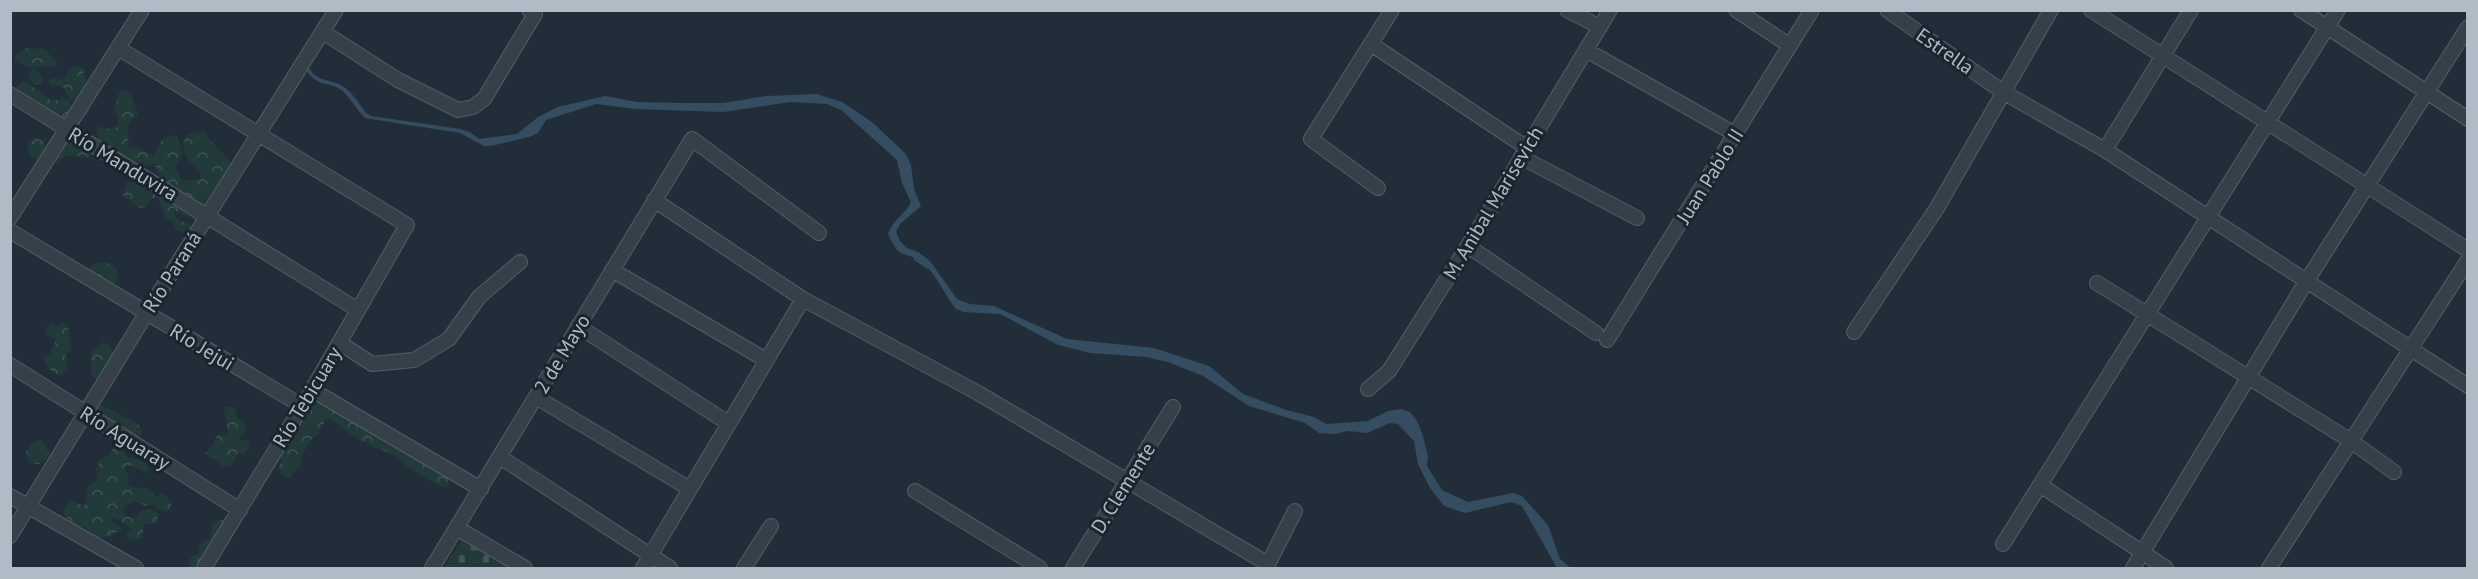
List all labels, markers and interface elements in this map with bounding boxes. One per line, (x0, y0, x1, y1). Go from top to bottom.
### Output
street label: Estrella (1911, 22, 1979, 80)
street label: Río Manduvira (64, 121, 182, 207)
street label: M. Anibal Marisevich (1437, 122, 1549, 284)
street label: Juan Pablo II (1670, 124, 1750, 229)
street label: Río Paraná (137, 226, 207, 318)
street label: 2 de Mayo (528, 310, 596, 398)
street label: Río Jejui (165, 318, 239, 376)
street label: Río Tebicuary (267, 341, 348, 452)
street label: Río Aguaray (75, 400, 175, 476)
street label: D. Clemente (1085, 438, 1161, 538)

